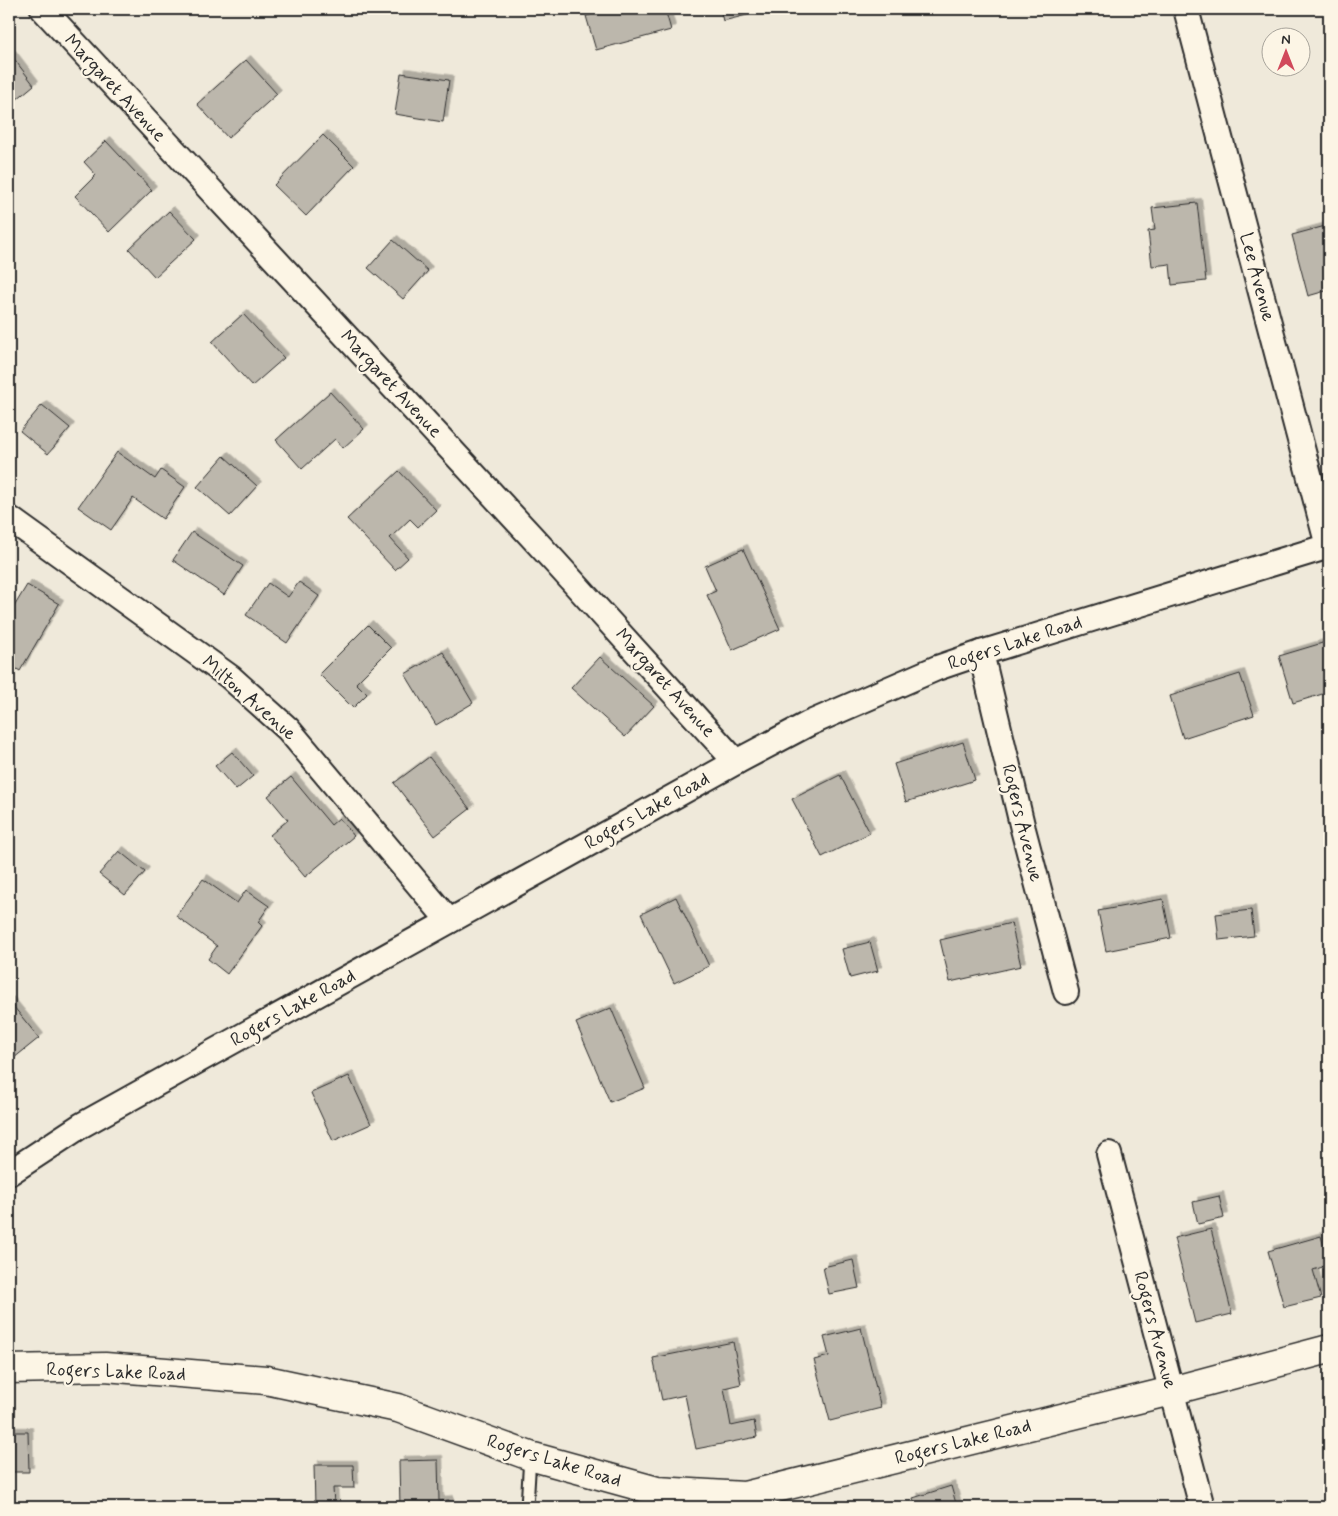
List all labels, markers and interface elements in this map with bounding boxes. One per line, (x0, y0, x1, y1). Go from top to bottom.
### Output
north arrow (1260, 28, 1310, 78)
street label: Margaret Avenue (57, 29, 172, 149)
text: N (1281, 31, 1291, 49)
street label: Lee Avenue (1233, 230, 1281, 324)
street label: Margaret Avenue (333, 325, 448, 445)
street label: Rogers Lake Road (945, 610, 1086, 679)
street label: Margaret Avenue (608, 623, 721, 744)
street label: Milton Avenue (196, 650, 302, 746)
street label: Rogers Avenue (992, 762, 1049, 885)
street label: Rogers Lake Road (580, 766, 716, 858)
street label: Rogers Lake Road (226, 963, 362, 1055)
street label: Rogers Avenue (1124, 1269, 1183, 1392)
street label: Rogers Lake Road (46, 1357, 186, 1390)
street label: Rogers Lake Road (892, 1413, 1034, 1474)
street label: Rogers Lake Road (483, 1429, 624, 1496)

